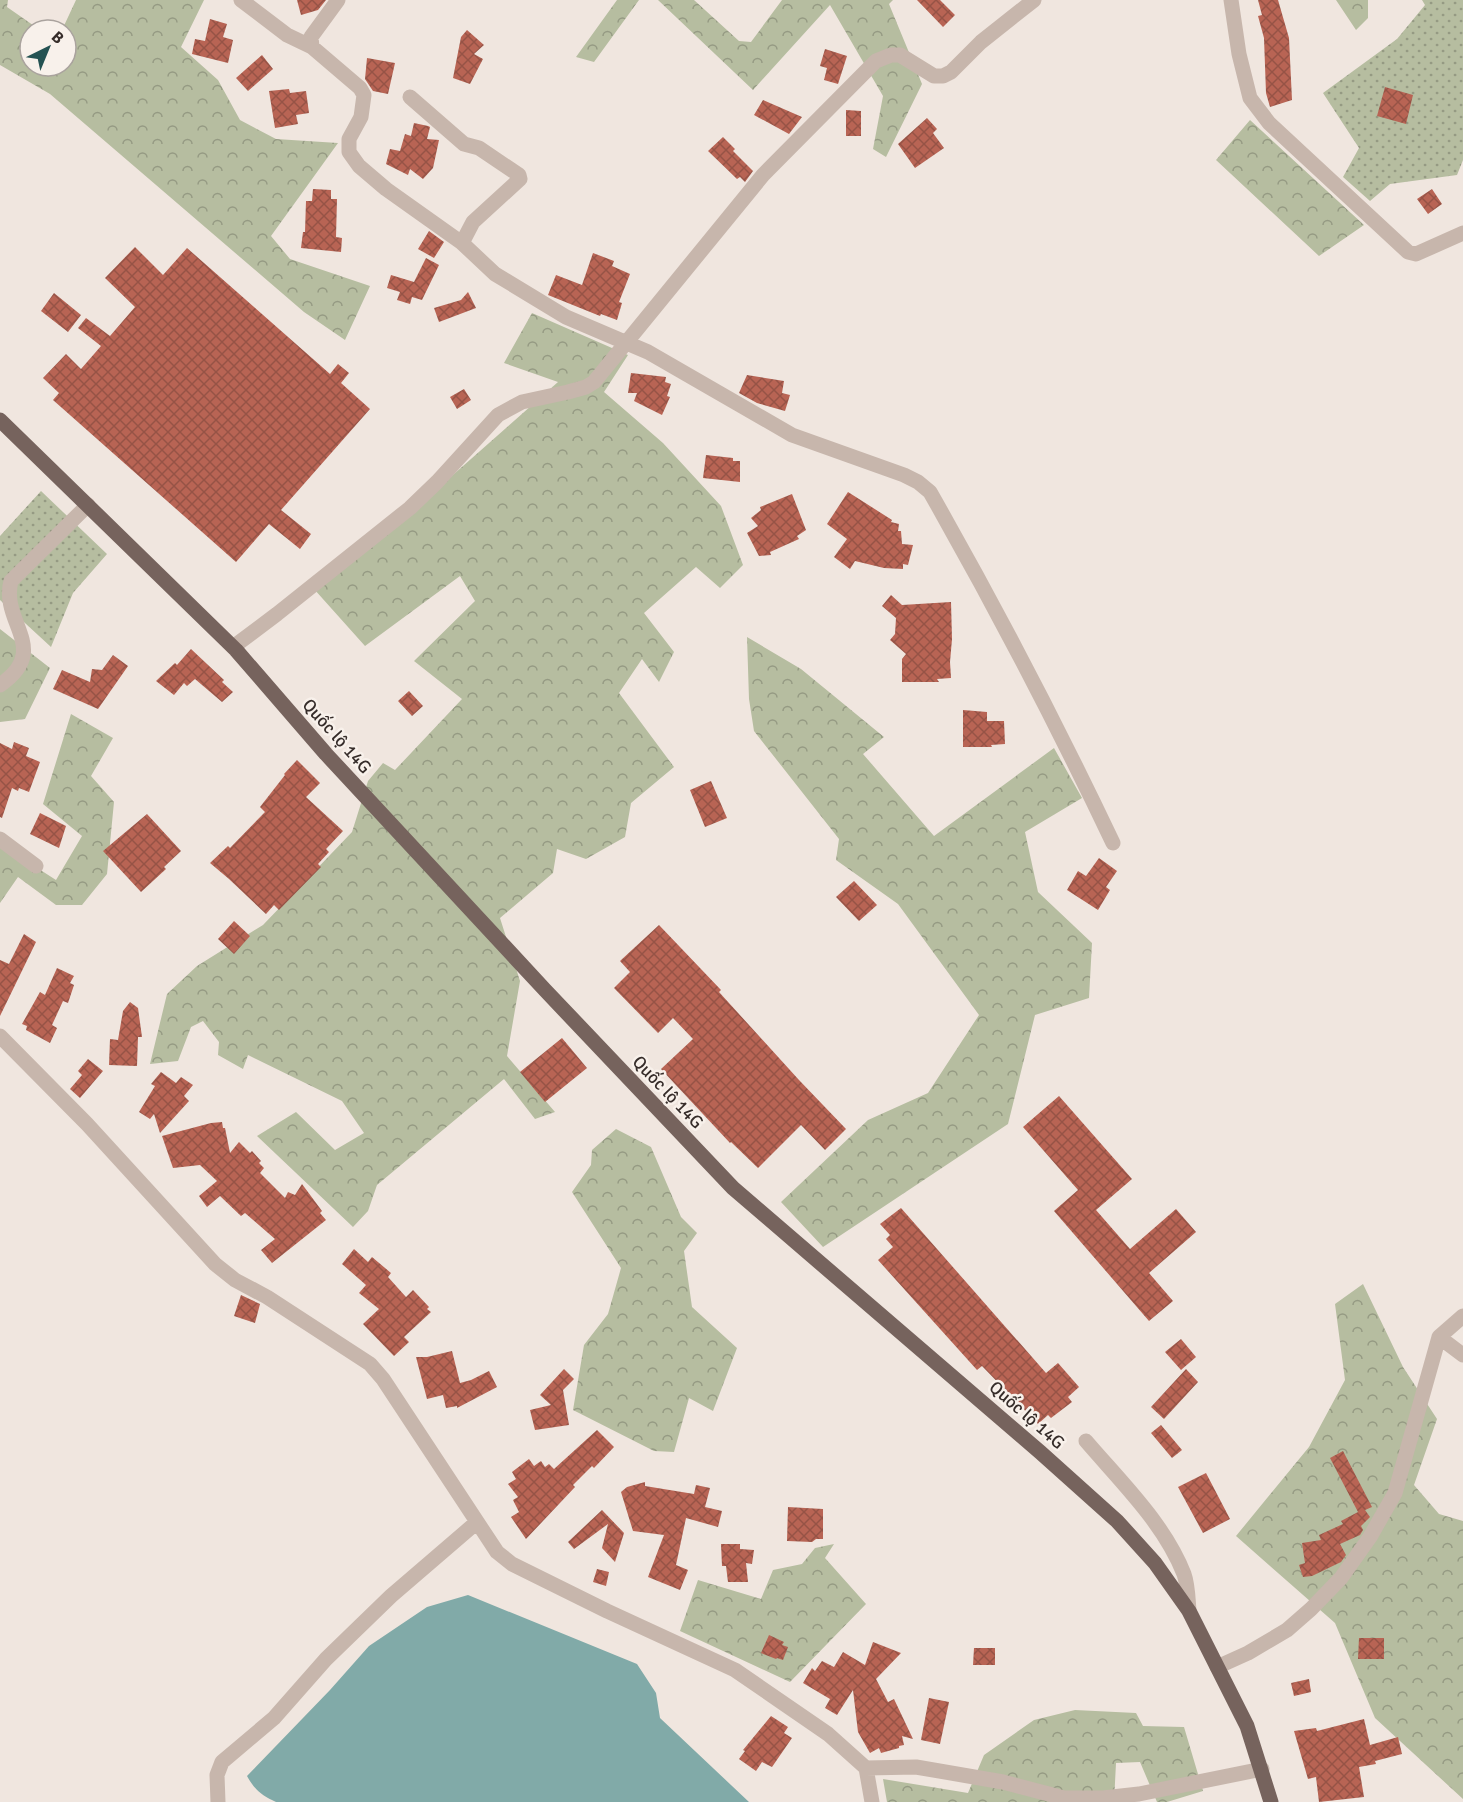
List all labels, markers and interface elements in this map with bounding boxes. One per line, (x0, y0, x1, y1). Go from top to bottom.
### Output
north arrow (18, 18, 78, 78)
text: B (47, 27, 68, 49)
street label: Quốc lộ 14G (298, 694, 376, 778)
street label: Quốc lộ 14G (628, 1051, 708, 1133)
street label: Quốc lộ 14G (985, 1376, 1069, 1454)

